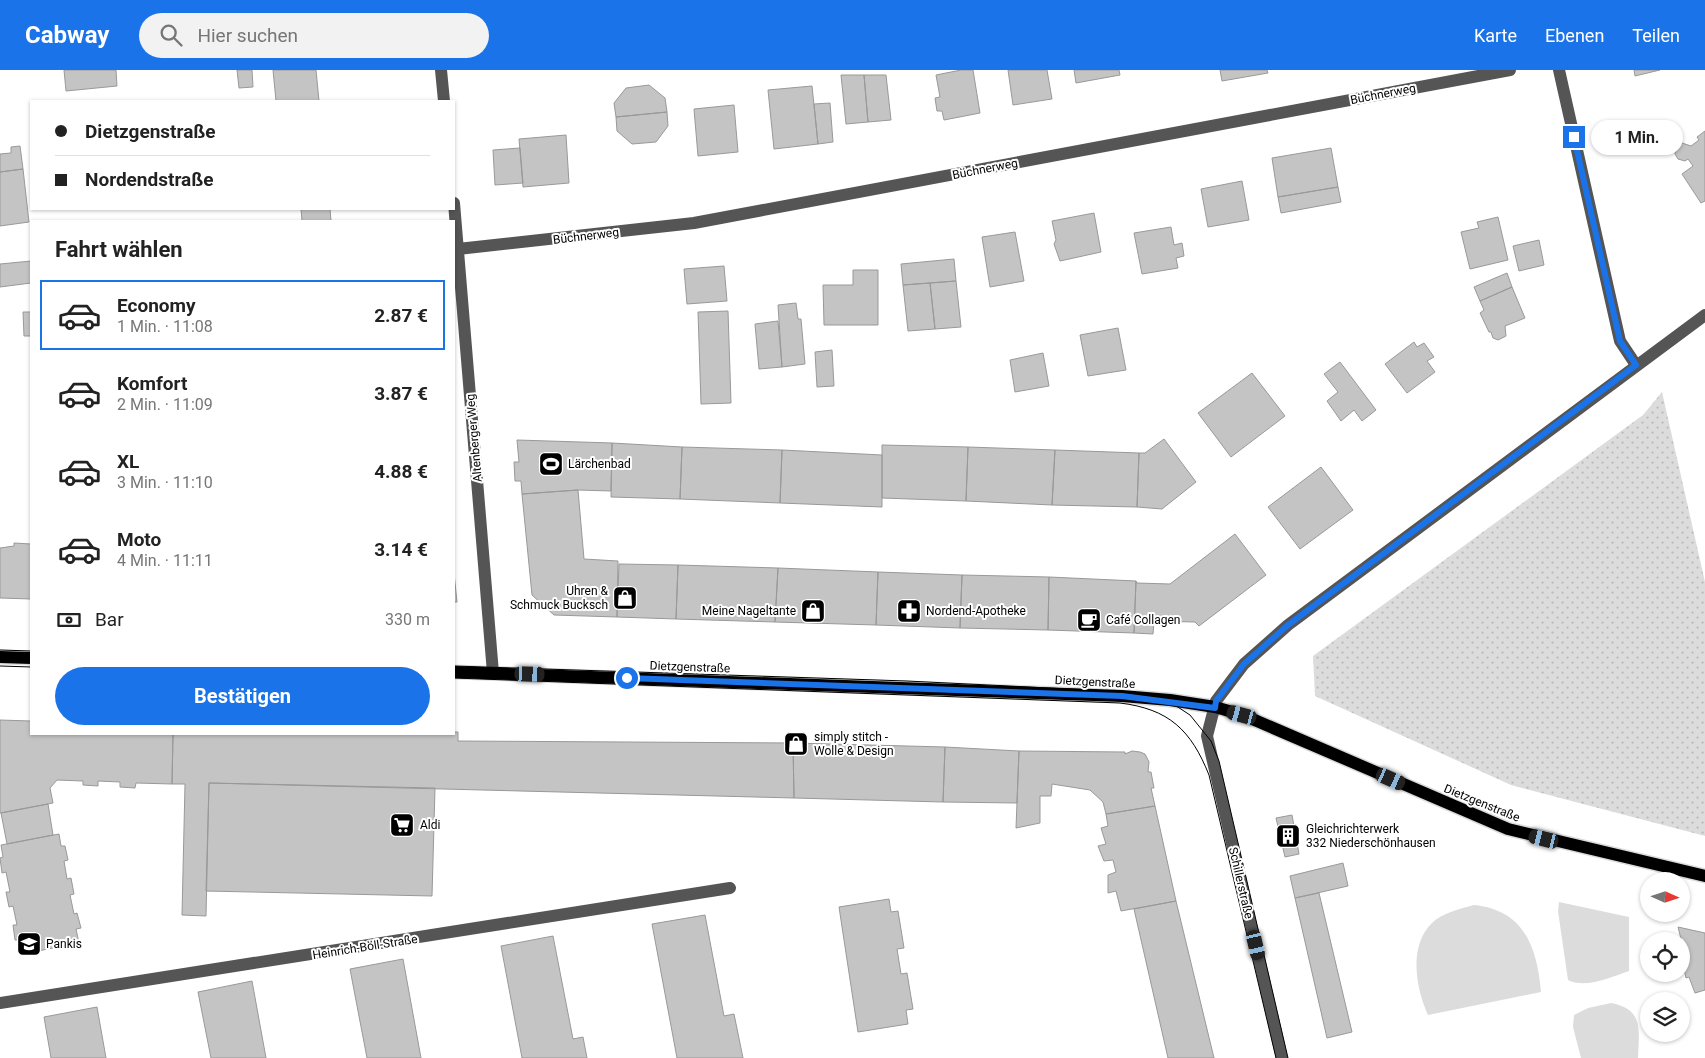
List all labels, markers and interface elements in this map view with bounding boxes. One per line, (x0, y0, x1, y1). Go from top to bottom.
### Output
search box (139, 13, 489, 58)
text: Cabway (25, 21, 109, 49)
icon: search (157, 21, 185, 49)
text: Hier suchen (197, 24, 298, 47)
text: Karte (1474, 25, 1517, 46)
text: Ebenen (1545, 25, 1604, 46)
text: Teilen (1632, 25, 1680, 46)
street label: Büchnerweg (1349, 81, 1417, 107)
text: Dietzgenstraße (85, 120, 216, 143)
callout: 1 Min. (1592, 120, 1684, 154)
route end (1563, 126, 1585, 148)
text: 1 Min. (1614, 128, 1660, 147)
street label: Büchnerweg (951, 156, 1019, 182)
text: Nordendstraße (85, 168, 214, 191)
street label: Büchnerweg (552, 225, 620, 247)
text: Fahrt wählen (55, 237, 183, 262)
icon: car (57, 293, 102, 338)
text: Economy (117, 294, 196, 317)
text: 2.87 € (374, 304, 428, 327)
text: 1 Min. · 11:08 (117, 317, 213, 336)
icon: car (57, 371, 102, 416)
text: Komfort (117, 372, 187, 395)
text: 3.87 € (374, 382, 428, 405)
street label: Altenberger Weg (463, 393, 485, 483)
text: 2 Min. · 11:09 (117, 395, 213, 414)
icon: car (57, 449, 102, 494)
text: XL (117, 450, 139, 473)
sports icon: Lärchenbad (538, 451, 564, 477)
place label: Lärchenbad (568, 457, 631, 471)
text: 4.88 € (374, 460, 428, 483)
text: 3 Min. · 11:10 (117, 473, 213, 492)
icon: car (57, 527, 102, 572)
text: Moto (117, 528, 161, 551)
text: 3.14 € (374, 538, 428, 561)
text: 4 Min. · 11:11 (117, 551, 213, 570)
place label: Uhren & Schmuck Bucksch (510, 584, 609, 612)
shop icon: Uhren & Schmuck Bucksch (612, 585, 638, 611)
shop icon: Meine Nageltante (800, 598, 826, 624)
pharmacy icon: Nordend-Apotheke (896, 598, 922, 624)
place label: Meine Nageltante (702, 604, 796, 618)
place label: Nordend-Apotheke (926, 604, 1026, 618)
icon: cash (55, 606, 83, 634)
cafe icon: Café Collagen (1076, 607, 1102, 633)
text: Bar (95, 608, 124, 631)
text: 330 m (385, 610, 430, 629)
place label: Café Collagen (1106, 613, 1180, 627)
street label: Dietzgenstraße (649, 659, 731, 675)
car (514, 666, 545, 682)
button: Bestätigen (55, 667, 430, 725)
route start (616, 667, 638, 689)
street label: Dietzgenstraße (1054, 673, 1136, 691)
car (1225, 704, 1258, 726)
place label: simply stitch - Wolle & Design (814, 730, 894, 758)
shop icon: simply stitch - Wolle & Design (783, 731, 809, 757)
car (1374, 766, 1407, 792)
street label: Dietzgenstraße (1442, 781, 1522, 825)
supermarket icon: Aldi (389, 812, 415, 838)
place label: Aldi (420, 818, 441, 832)
place label: Gleichrichterwerk 332 Niederschönhausen (1306, 822, 1436, 850)
building icon: Gleichrichterwerk 332 Niederschönhausen (1275, 823, 1301, 849)
car (1527, 828, 1560, 850)
street label: Schillerstraße (1226, 846, 1256, 920)
north arrow (1640, 872, 1690, 922)
map controls (1640, 872, 1690, 1042)
car (1245, 929, 1266, 961)
school or university icon: Pankis (16, 931, 42, 957)
street label: Heinrich-Böll-Straße (312, 932, 418, 962)
button: locate (1640, 932, 1690, 982)
place label: Pankis (46, 937, 82, 951)
button: layers (1640, 992, 1690, 1042)

